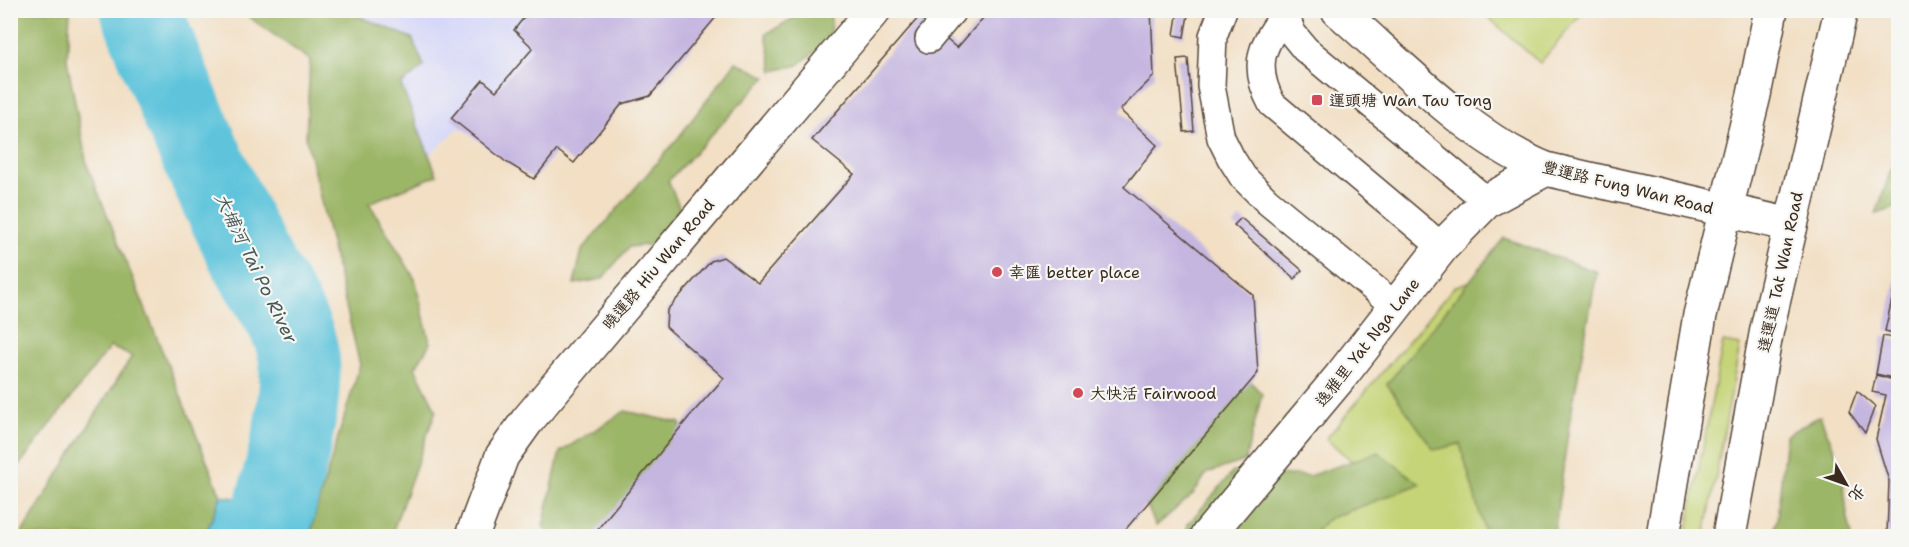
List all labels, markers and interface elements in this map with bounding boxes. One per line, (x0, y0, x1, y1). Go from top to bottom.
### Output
place label: 運頭塘 Wan Tau Tong (1329, 90, 1492, 111)
marker: 運頭塘 Wan Tau Tong (1310, 93, 1324, 107)
street label: 豐運路 Fung Wan Road (1540, 156, 1716, 219)
water label: 大埔河 Tai Po River (209, 189, 303, 348)
street label: 達運道 Tat Wan Road (1753, 190, 1808, 354)
street label: 曉運路 Hiu Wan Road (598, 195, 719, 334)
place label: 幸匯 better place (1009, 262, 1140, 283)
marker: 幸匯 better place (990, 265, 1004, 279)
street label: 逸雅里 Yat Nga Lane (1310, 274, 1424, 411)
place label: 大快活 Fairwood (1090, 383, 1216, 404)
marker: 大快活 Fairwood (1071, 386, 1085, 400)
north arrow (1816, 454, 1876, 514)
text: 北 (1844, 480, 1870, 506)

